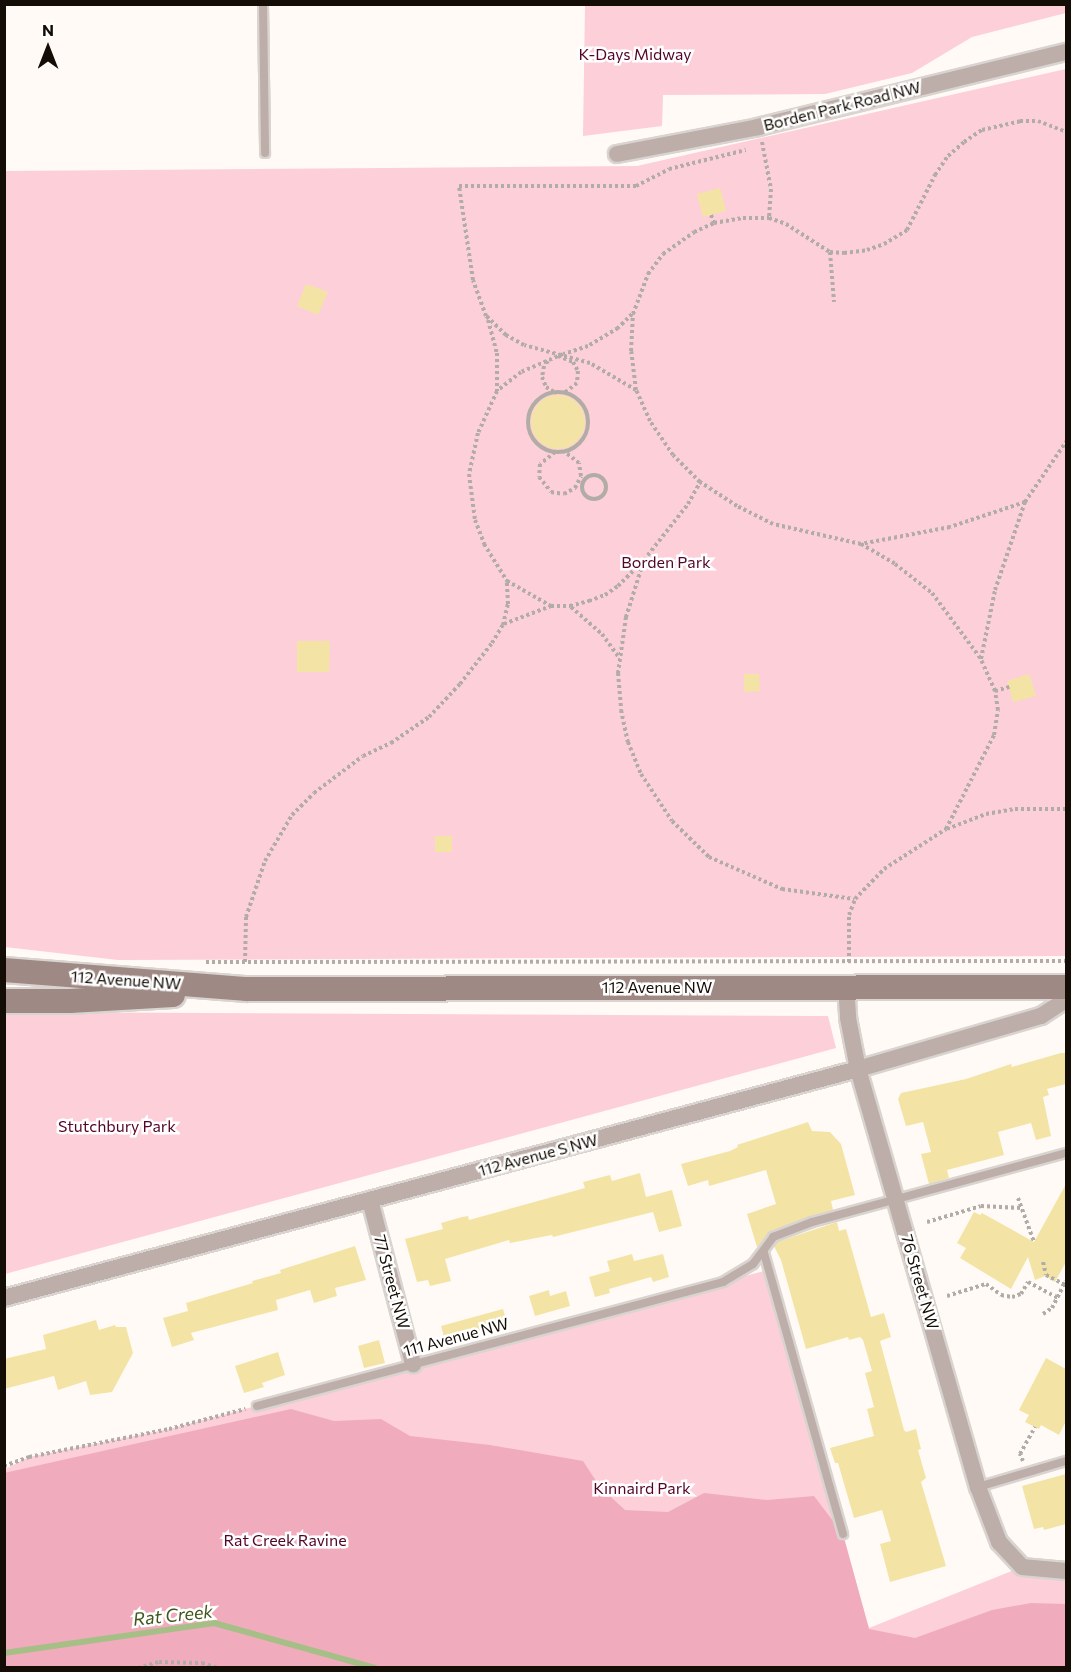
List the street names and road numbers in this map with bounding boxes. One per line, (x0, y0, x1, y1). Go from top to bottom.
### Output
street label: Borden Park Road NW (761, 77, 923, 135)
street label: 112 Avenue NW (70, 967, 182, 993)
street label: 112 Avenue NW (602, 977, 712, 997)
street label: 112 Avenue S NW (476, 1130, 600, 1180)
street label: 76 Street NW (897, 1232, 943, 1332)
street label: 77 Street NW (370, 1233, 414, 1331)
street label: 111 Avenue NW (401, 1314, 511, 1360)

